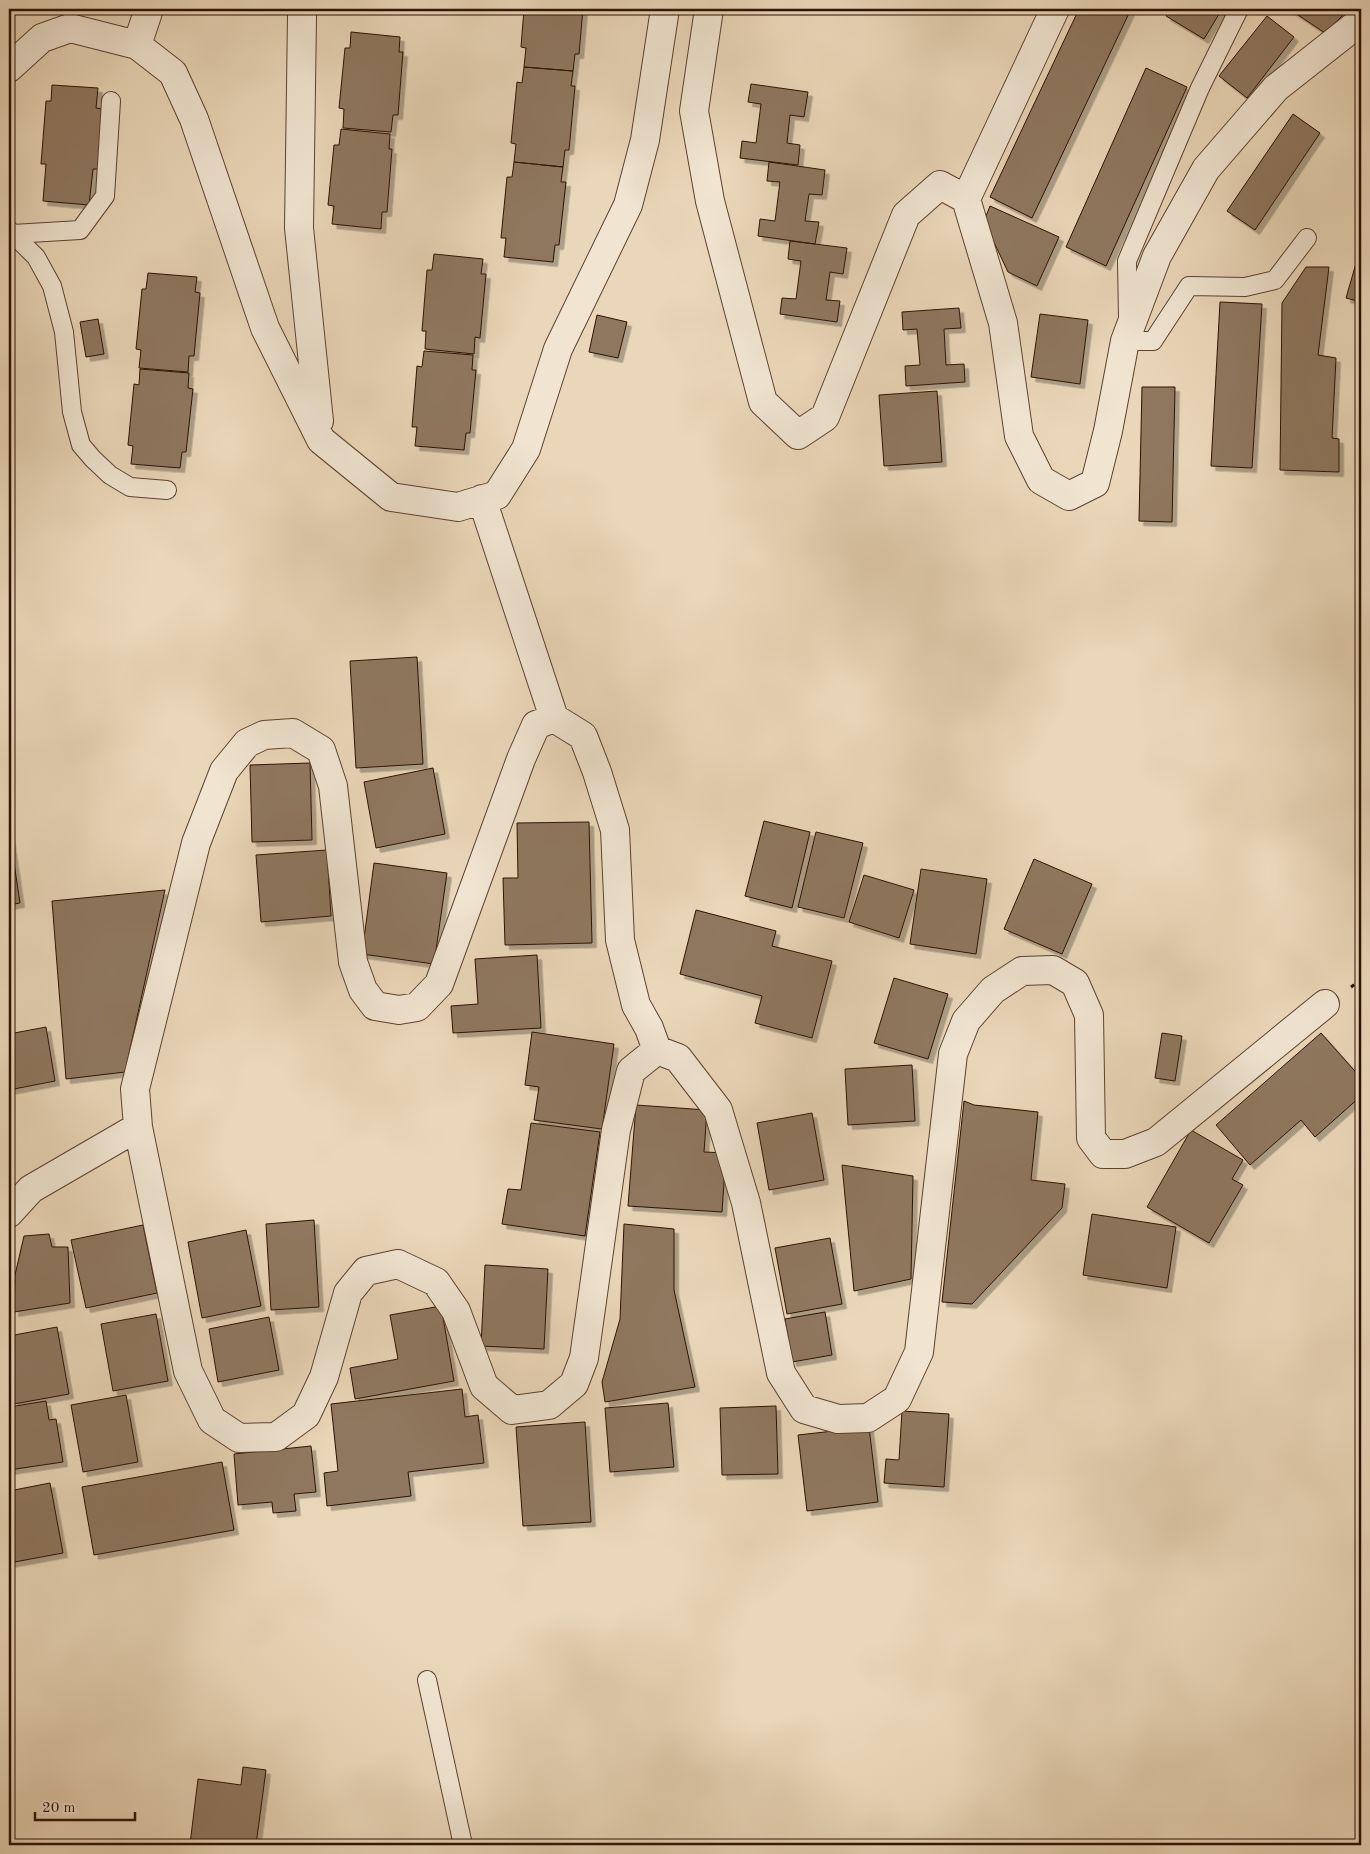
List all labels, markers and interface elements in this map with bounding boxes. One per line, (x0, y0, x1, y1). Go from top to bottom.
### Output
scale bar (35, 1789, 135, 1821)
text: 20 m (42, 1801, 76, 1816)

